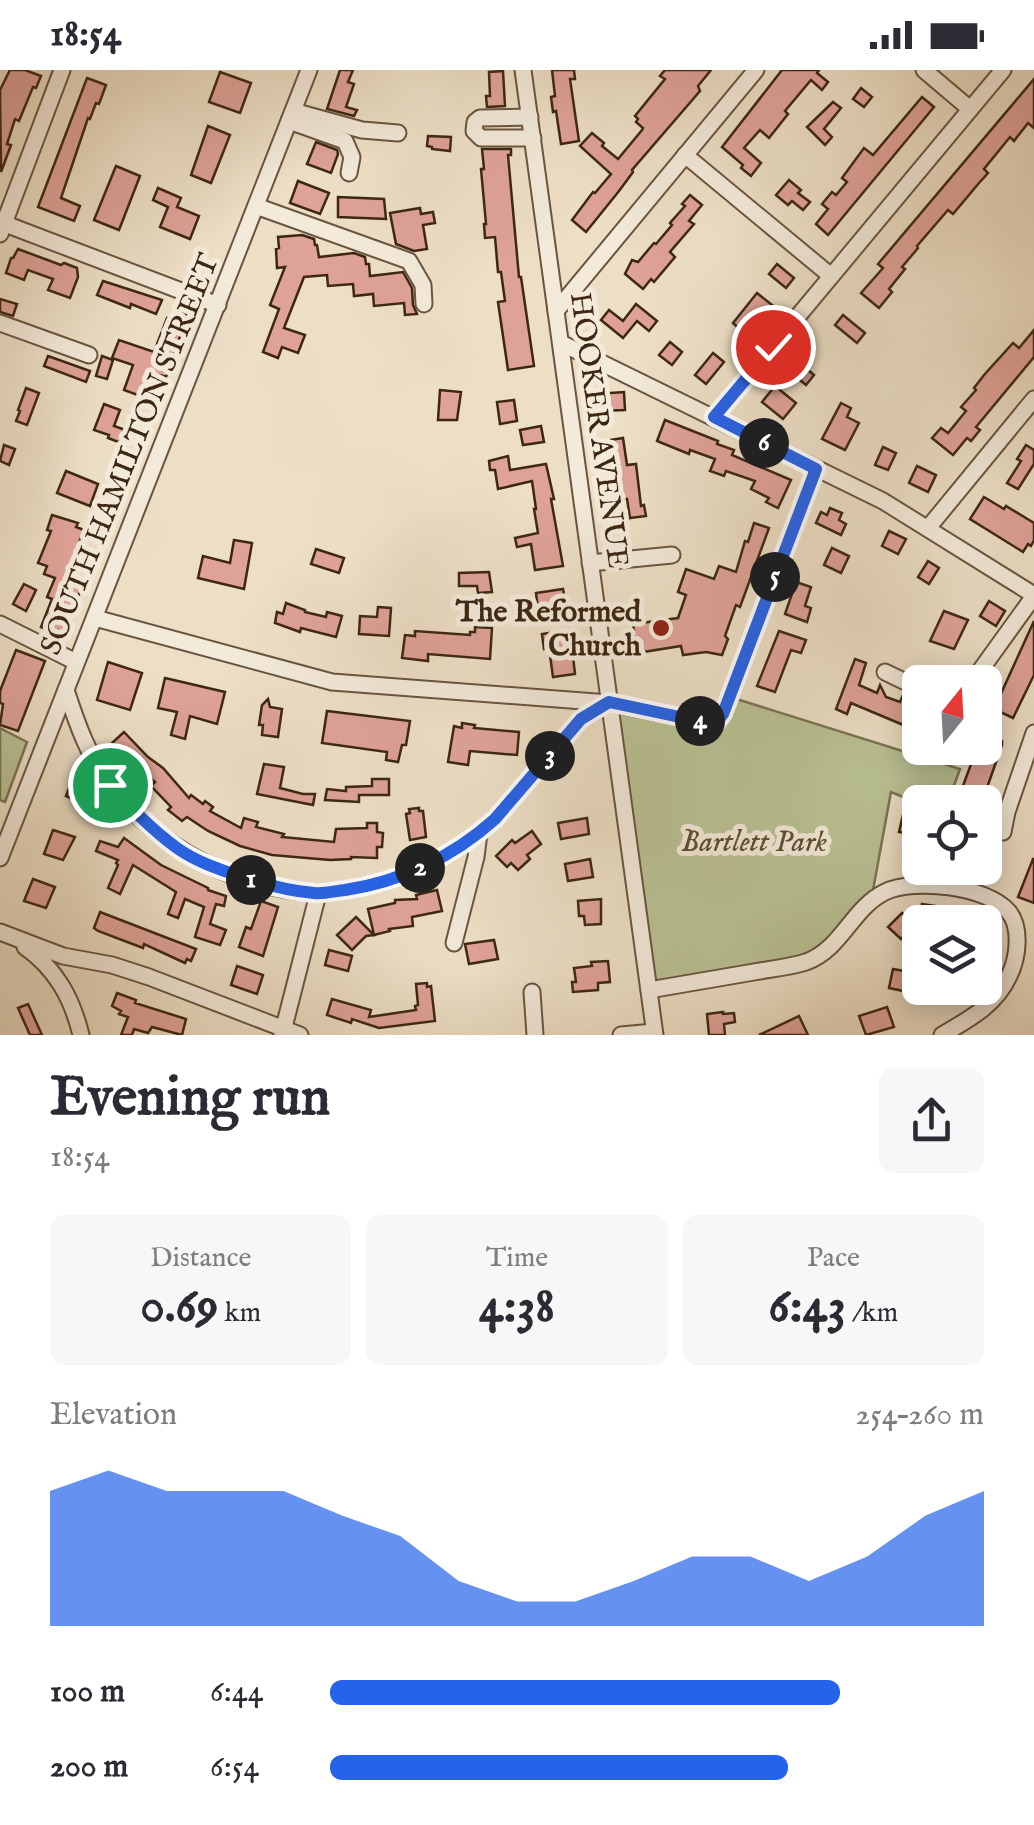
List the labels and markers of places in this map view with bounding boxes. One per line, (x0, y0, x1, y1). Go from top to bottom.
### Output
pin (731, 305, 816, 390)
pin: 6 (739, 418, 789, 468)
pin: 5 (750, 552, 800, 602)
place label: The Reformed Church (455, 594, 642, 666)
marker: The Reformed Church (650, 617, 672, 639)
pin: 4 (675, 696, 725, 746)
pin: 3 (525, 731, 575, 781)
pin (68, 743, 153, 828)
pin: 2 (395, 843, 445, 893)
pin: 1 (226, 855, 276, 905)

